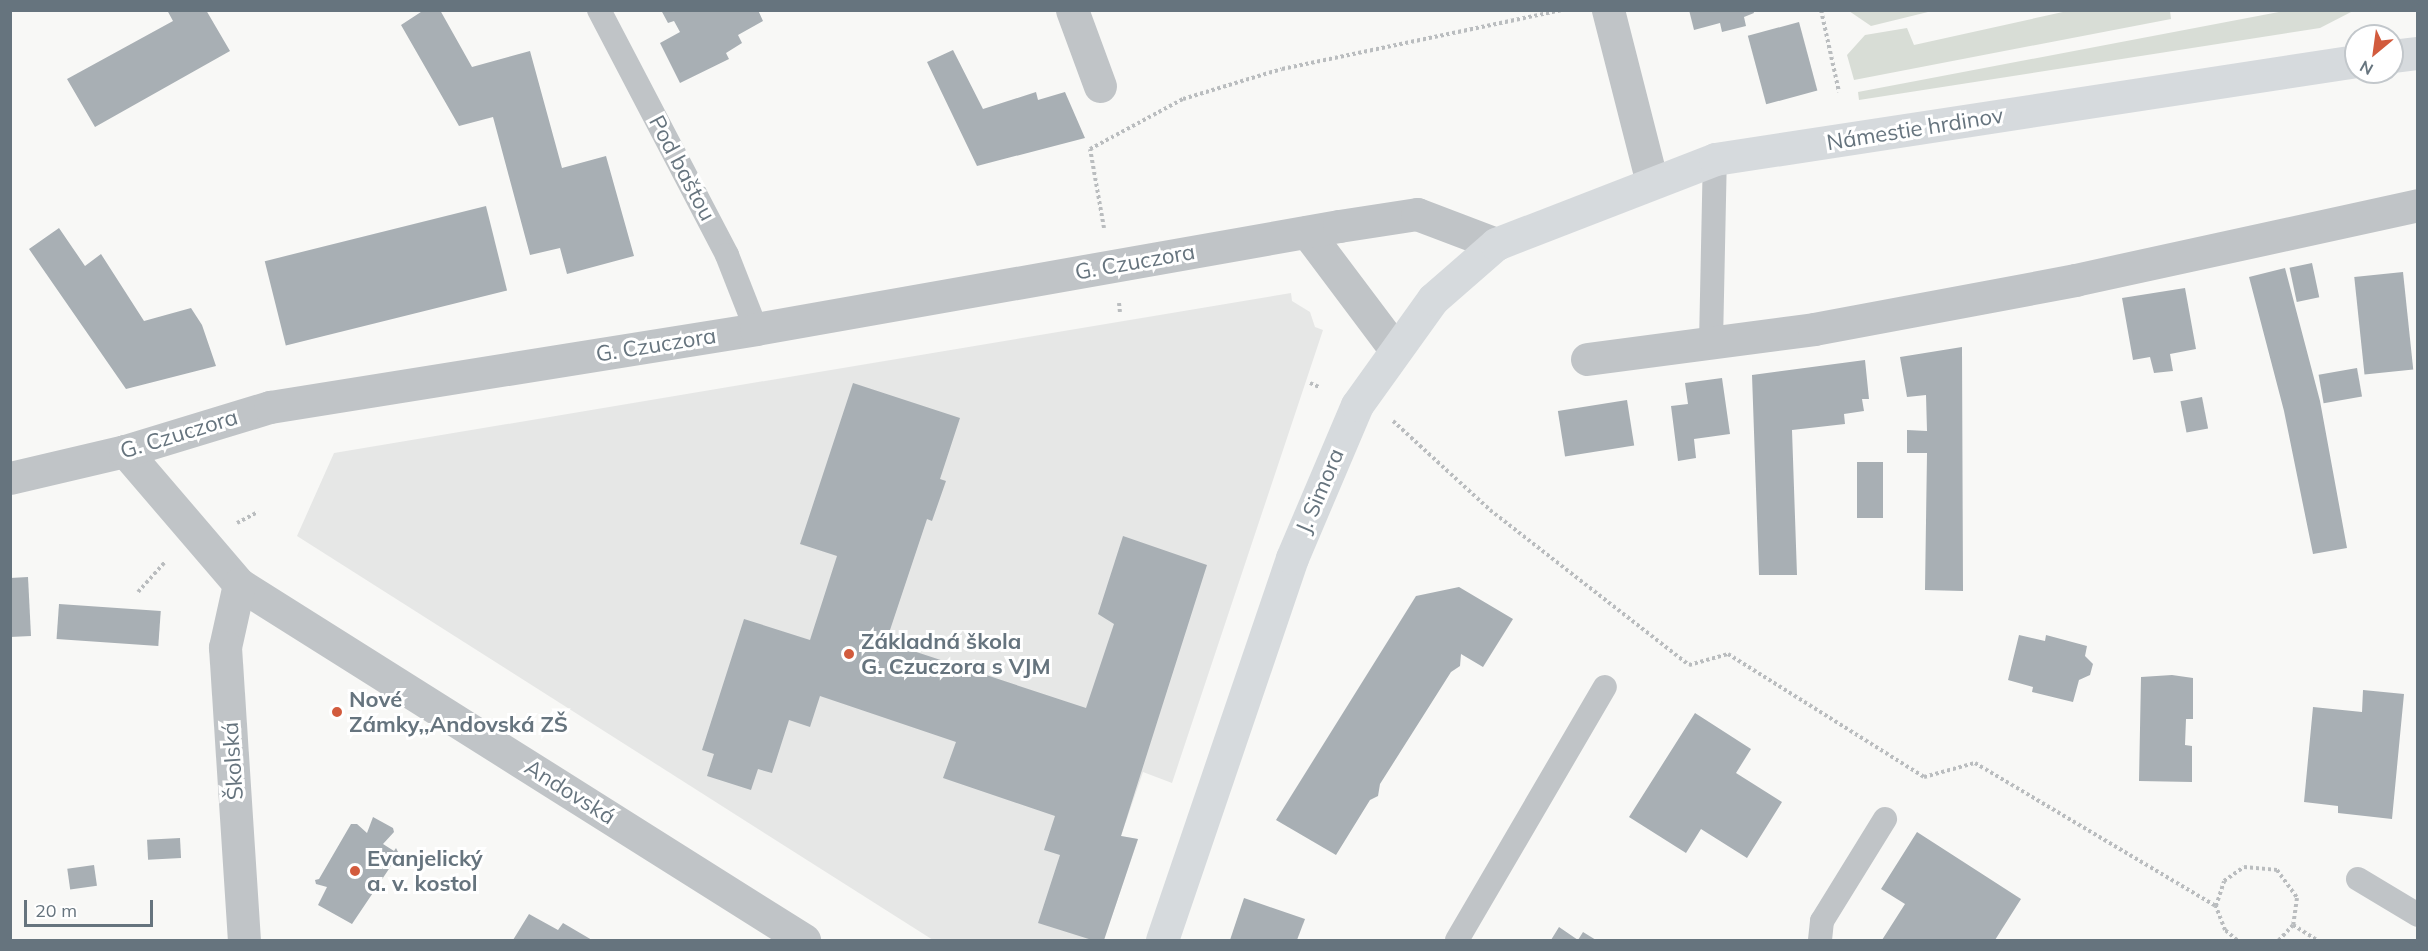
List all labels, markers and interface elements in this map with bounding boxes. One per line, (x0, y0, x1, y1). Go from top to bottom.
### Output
north arrow (2344, 24, 2404, 84)
text: N (2356, 56, 2376, 80)
street label: Námestie hrdinov (1825, 102, 2005, 156)
street label: Pod baštou (643, 111, 721, 225)
street label: G. Czuczora (1073, 238, 1197, 286)
street label: G. Czuczora (594, 322, 718, 368)
street label: G. Czuczora (117, 404, 241, 464)
street label: J. Simora (1290, 445, 1350, 537)
place label: Základná škola G. Czuczora s VJM (861, 628, 1051, 680)
marker: Základná škola G. Czuczora s VJM (842, 647, 856, 661)
place label: Nové Zámky,,Andovská ZŠ (349, 686, 568, 738)
marker: Nové Zámky,,Andovská ZŠ (330, 705, 344, 719)
street label: Školská (217, 721, 249, 801)
street label: Andovská (520, 754, 620, 830)
place label: Evanjelický a. v. kostol (367, 845, 483, 896)
marker: Evanjelický a. v. kostol (348, 864, 362, 878)
scale bar (27, 888, 156, 926)
text: 20 m (35, 899, 77, 922)

